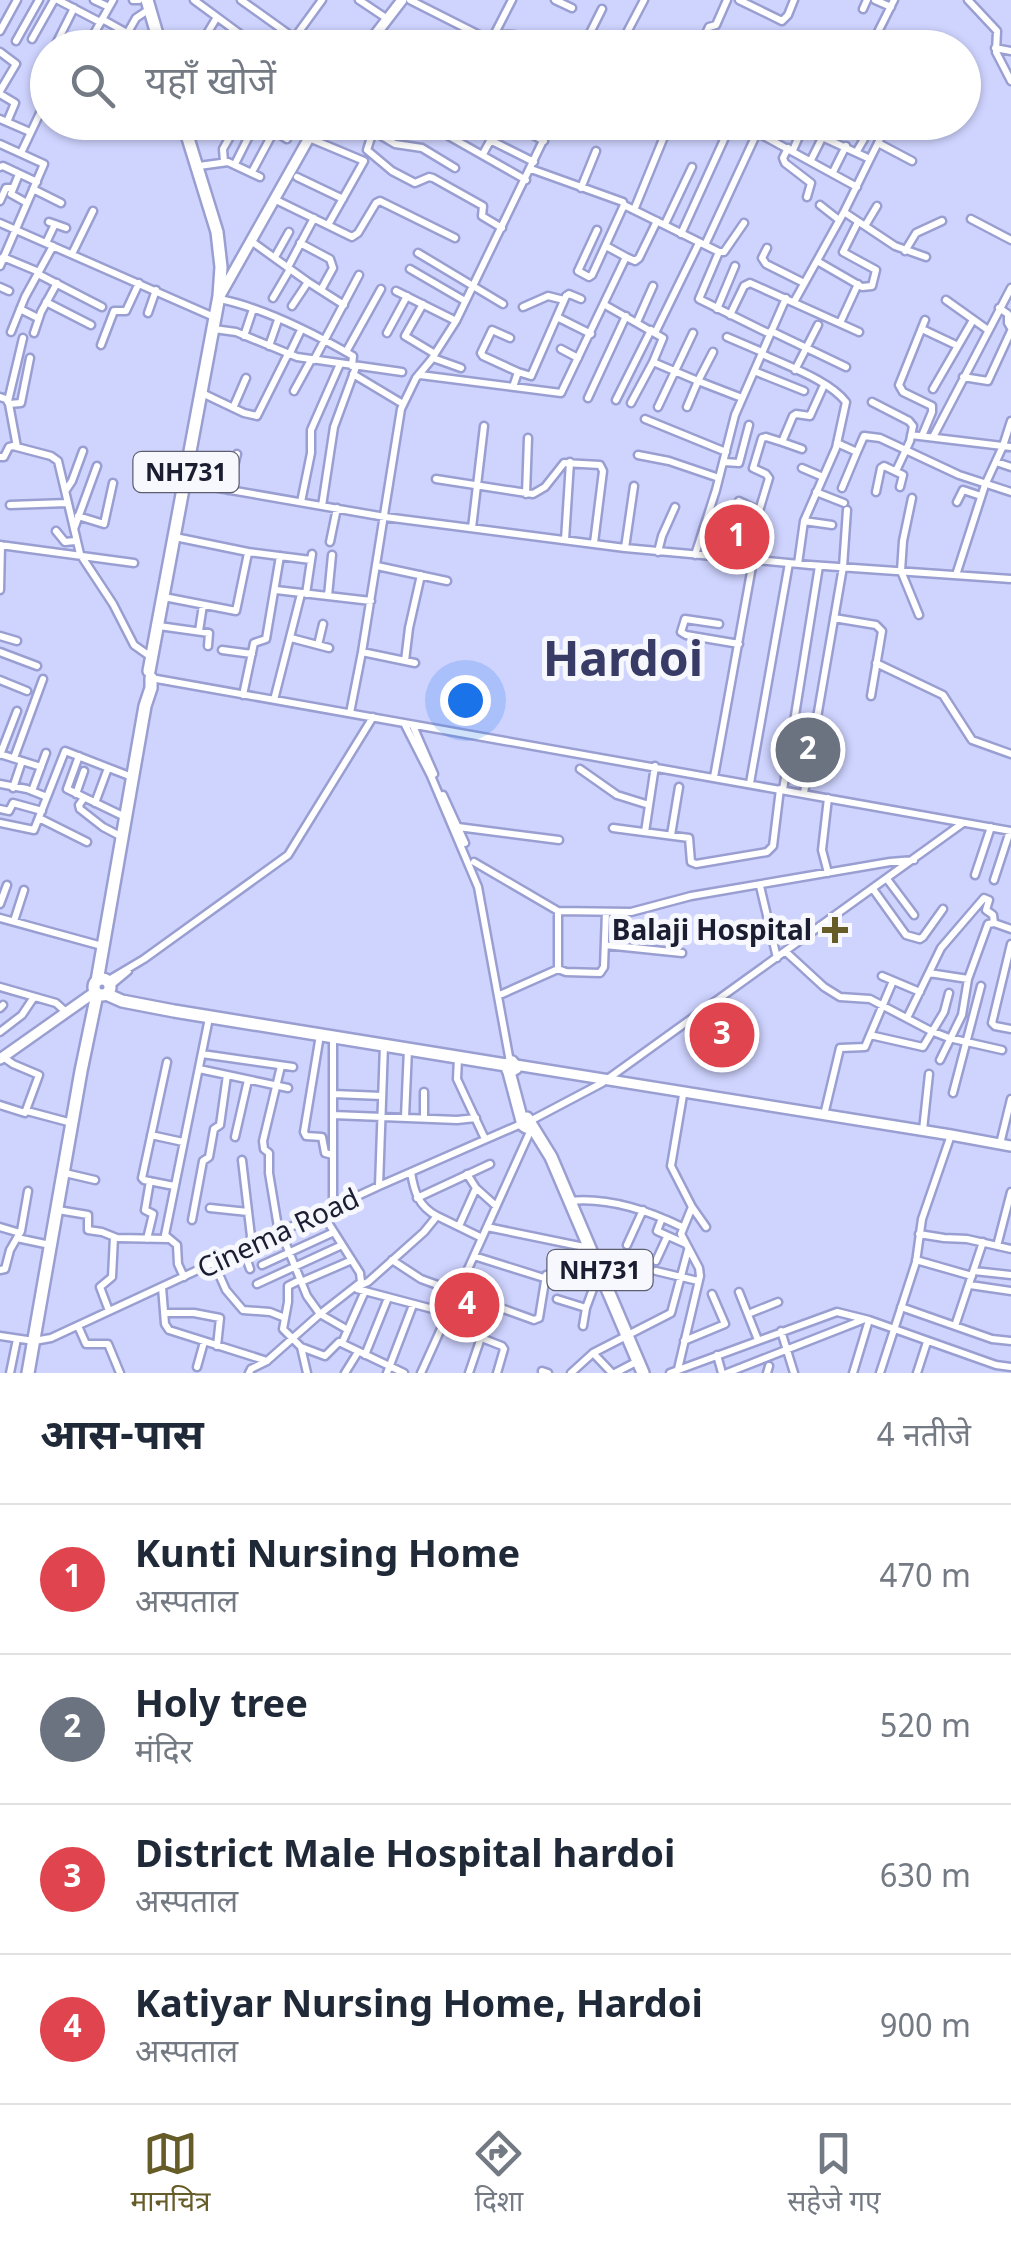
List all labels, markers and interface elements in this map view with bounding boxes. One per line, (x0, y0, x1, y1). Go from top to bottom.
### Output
search box (30, 30, 981, 140)
icon: search (65, 58, 120, 113)
text: यहाँ खोजें (145, 60, 276, 110)
road number: NH731 (134, 452, 238, 492)
pin: 1 (704, 500, 770, 574)
district label: Hardoi (543, 633, 703, 696)
your location (440, 675, 491, 726)
pin: 2 (776, 712, 840, 788)
place label: Balaji Hospital (612, 915, 812, 951)
marker: Balaji Hospital (822, 917, 848, 943)
pin: 3 (690, 998, 754, 1072)
street label: Cinema Road (193, 1183, 366, 1289)
road number: NH731 (548, 1250, 652, 1290)
pin: 4 (434, 1268, 500, 1342)
text: आस-पास (40, 1411, 204, 1466)
text: 4 नतीजे (877, 1417, 971, 1459)
text: Kunti Nursing Home (135, 1533, 520, 1583)
text: 1 (63, 1558, 82, 1600)
text: 470 m (880, 1558, 971, 1600)
text: अस्पताल (135, 1583, 238, 1625)
text: Holy tree (135, 1683, 308, 1733)
text: 2 (63, 1708, 82, 1750)
text: 520 m (880, 1708, 971, 1750)
text: मंदिर (135, 1733, 193, 1775)
text: District Male Hospital hardoi (135, 1833, 675, 1883)
text: 3 (63, 1858, 82, 1900)
text: 630 m (880, 1858, 971, 1900)
text: अस्पताल (135, 1883, 238, 1925)
text: Katiyar Nursing Home, Hardoi (135, 1983, 703, 2033)
text: 4 (63, 2008, 82, 2050)
text: 900 m (880, 2008, 971, 2050)
text: अस्पताल (135, 2033, 238, 2075)
tab: मानचित्र (130, 2126, 211, 2222)
tab: दिशा (471, 2126, 526, 2222)
tab: सहेजे गए (787, 2126, 881, 2222)

